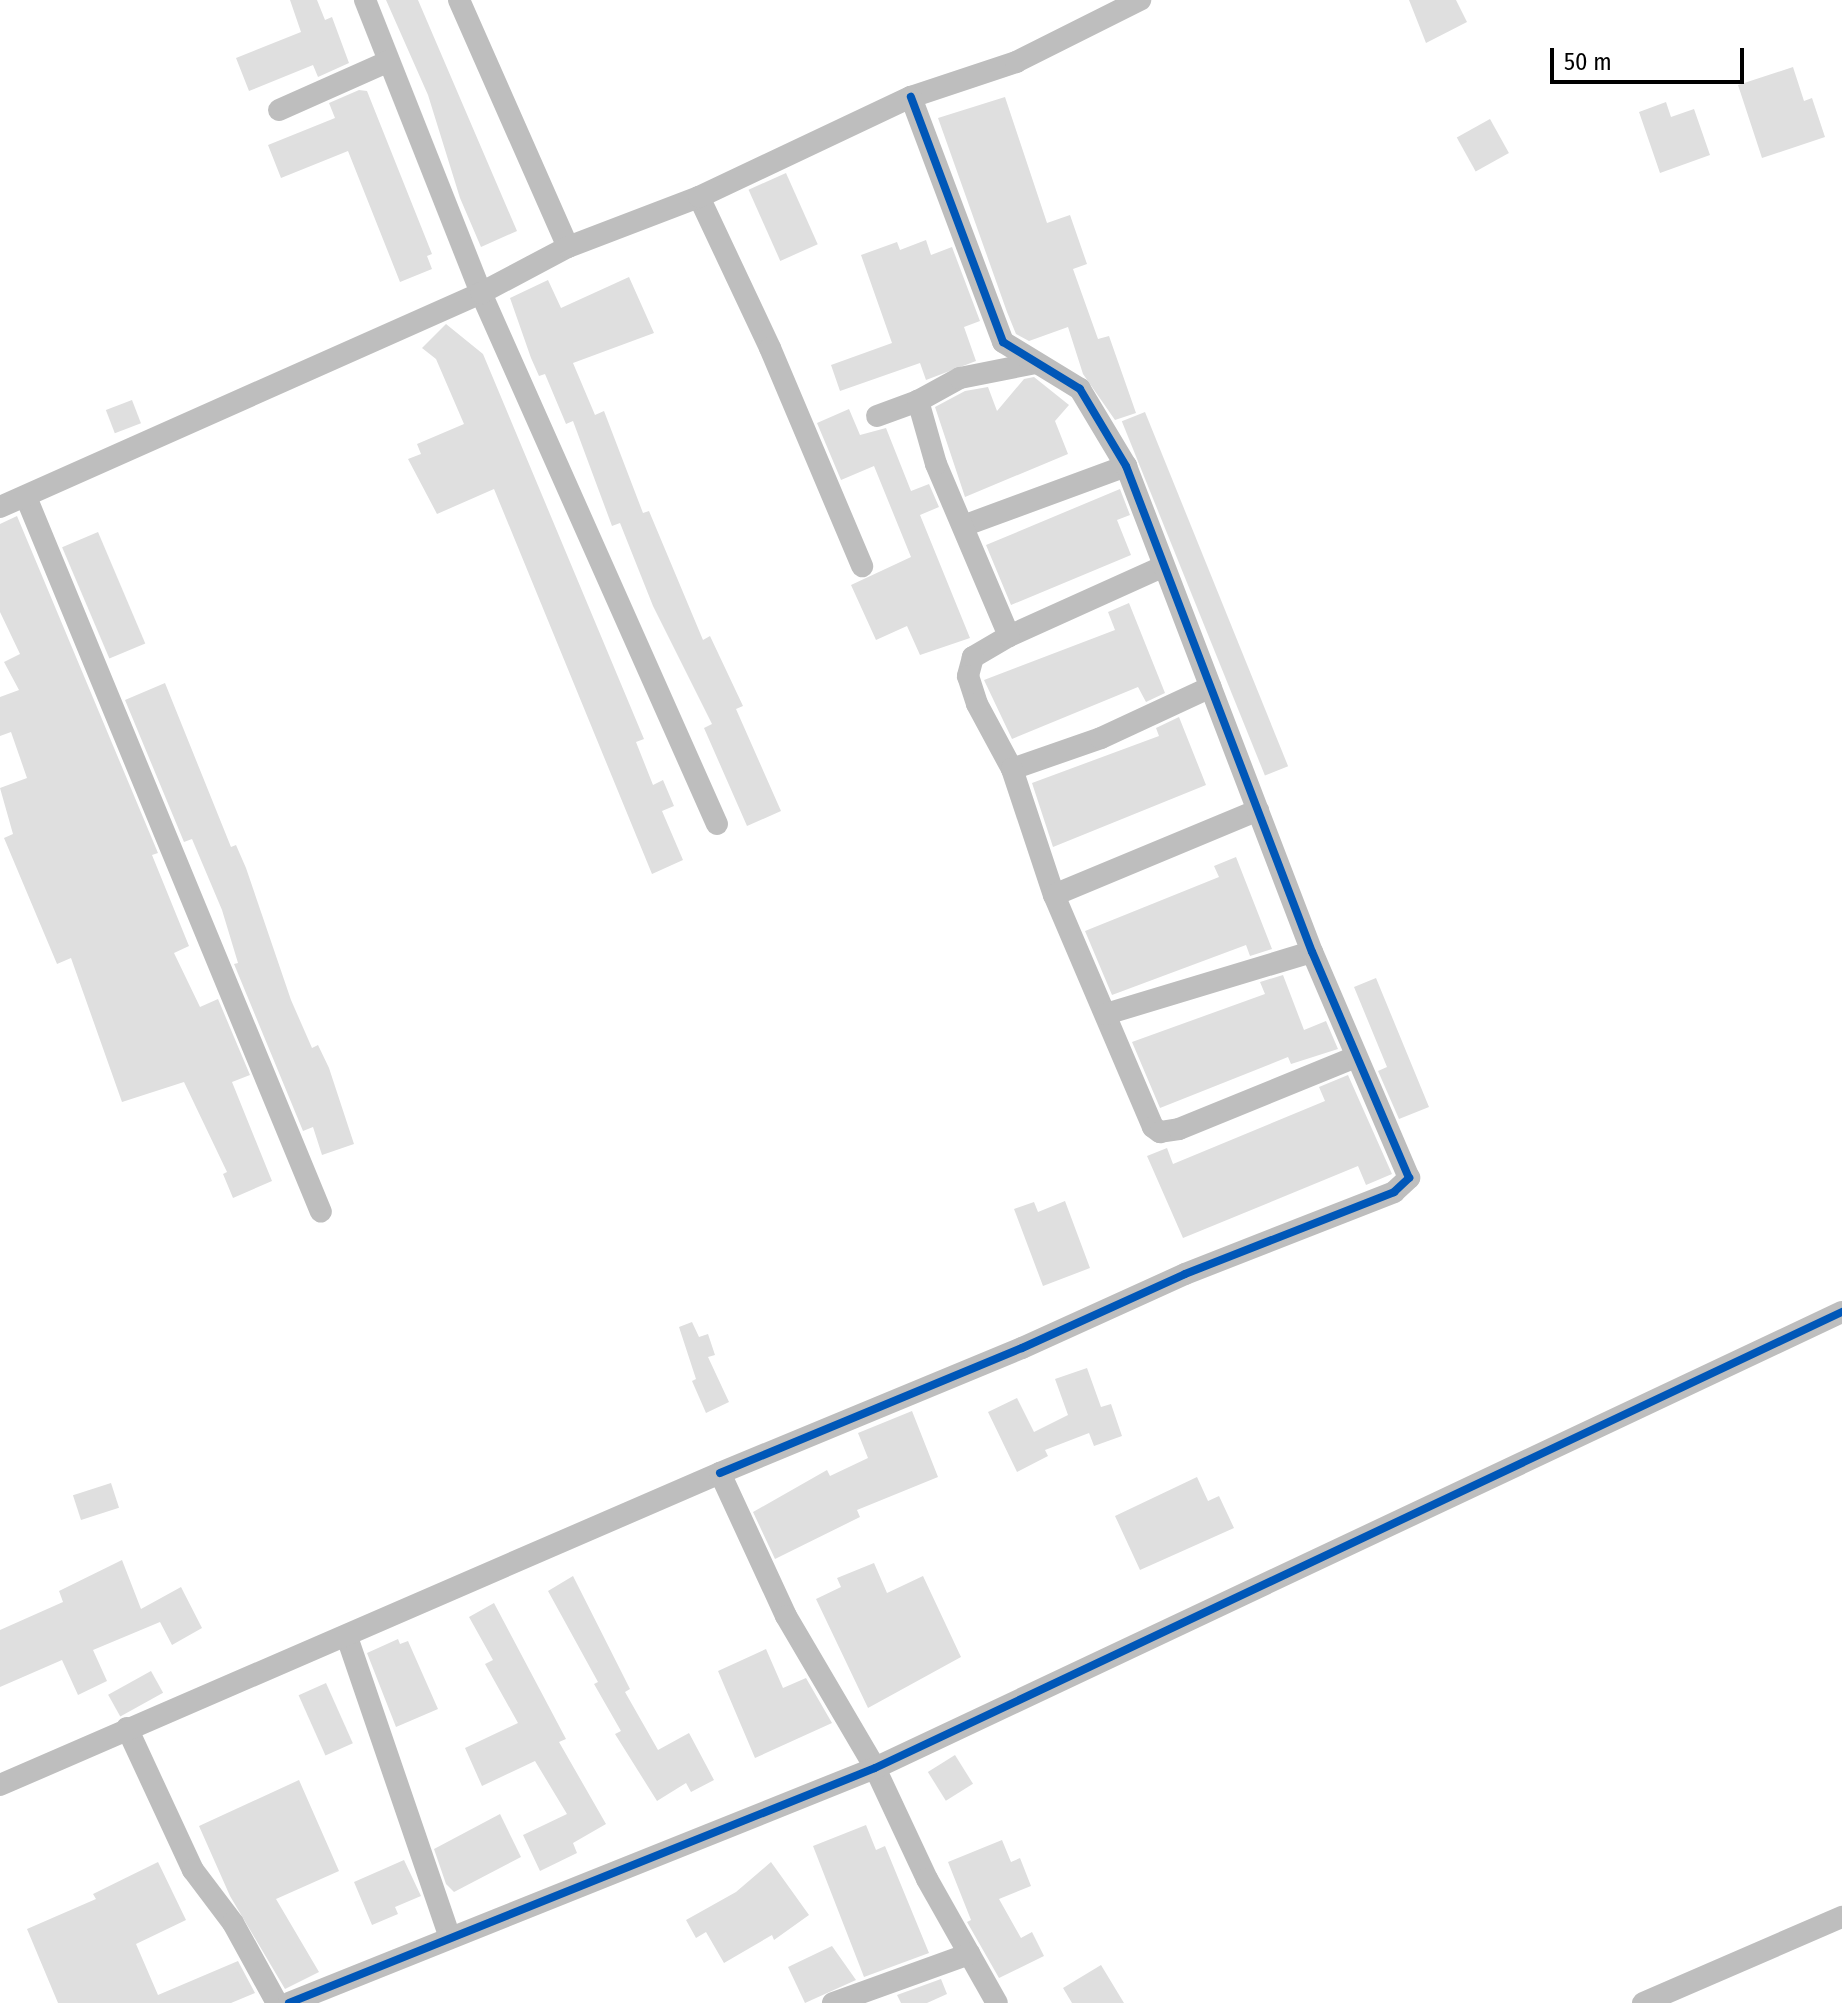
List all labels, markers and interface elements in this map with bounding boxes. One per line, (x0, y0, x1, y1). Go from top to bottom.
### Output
scale bar (1554, 32, 1748, 82)
text: 50 m (1564, 48, 1612, 76)

